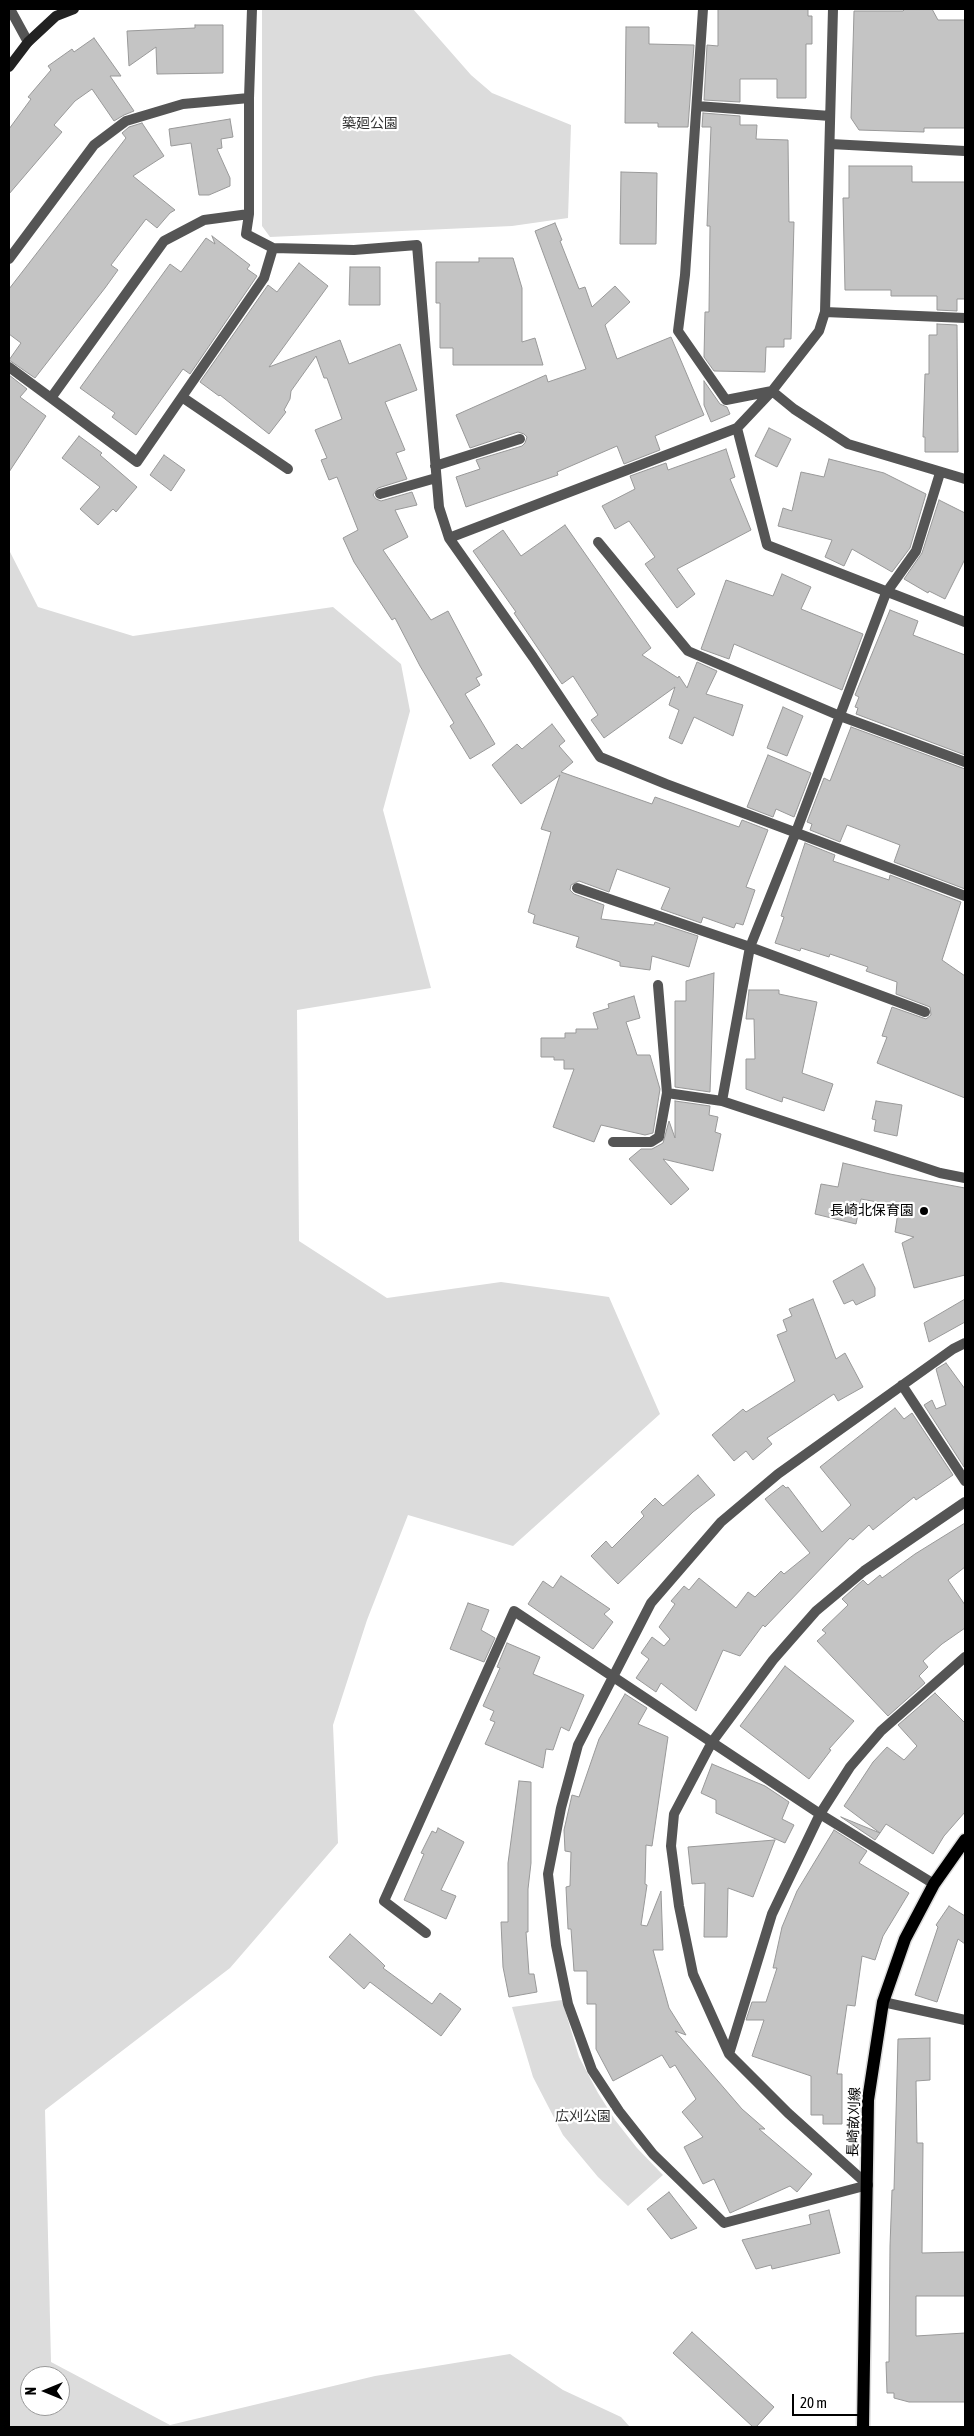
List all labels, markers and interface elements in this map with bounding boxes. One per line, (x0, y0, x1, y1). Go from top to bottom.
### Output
park label: 築廻公園 (342, 116, 398, 132)
place label: 長崎北保育園 (830, 1203, 914, 1219)
marker: 長崎北保育園 (918, 1205, 930, 1217)
street label: 長崎畝刈線 (844, 2087, 864, 2157)
park label: 広刈公園 (555, 2109, 611, 2125)
north arrow (20, 2366, 70, 2416)
scale bar (794, 2384, 868, 2416)
text: N (23, 2387, 39, 2395)
text: 20 m (800, 2394, 827, 2411)

